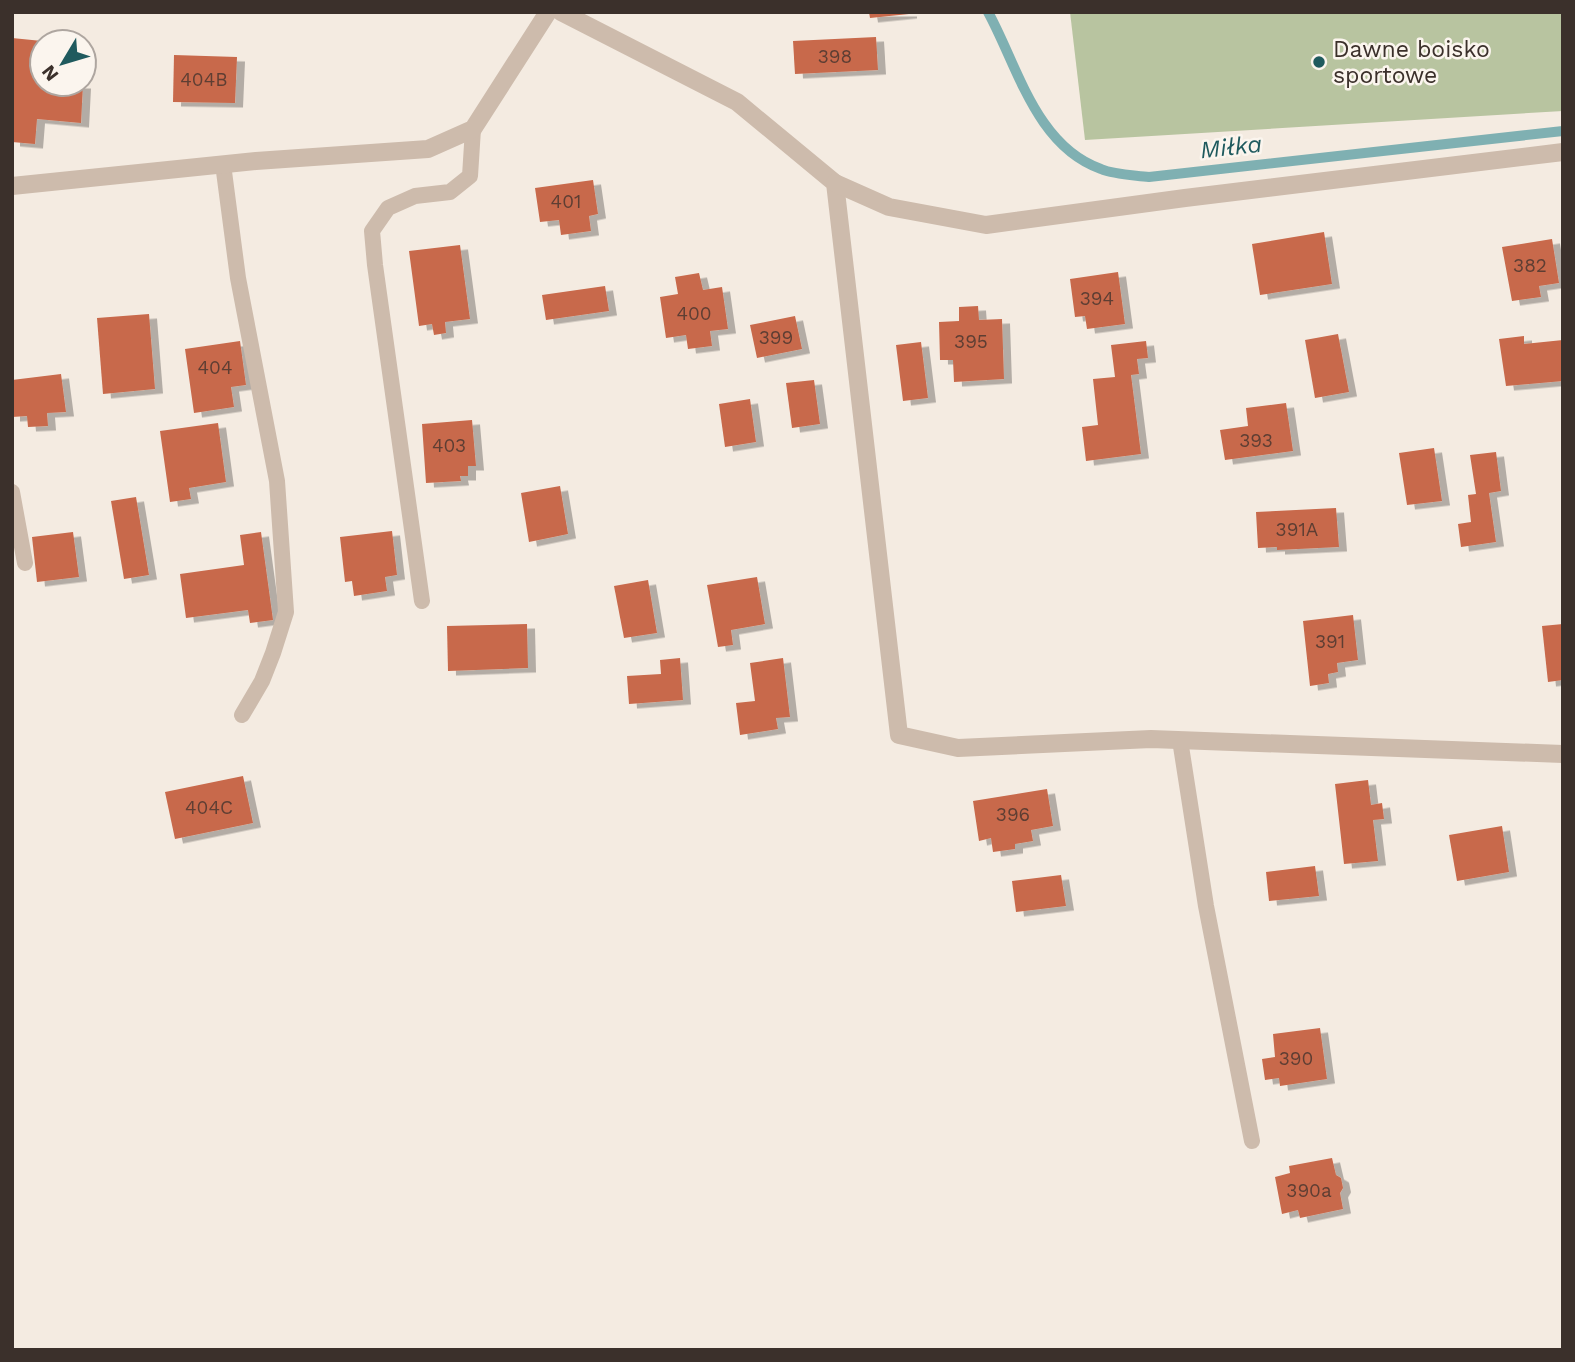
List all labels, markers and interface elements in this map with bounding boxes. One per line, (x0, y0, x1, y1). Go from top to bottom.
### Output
north arrow (28, 28, 98, 98)
place label: Dawne boisko sportowe (1333, 36, 1490, 89)
house number: 398 (818, 45, 852, 68)
marker: Dawne boisko sportowe (1311, 54, 1327, 70)
text: N (37, 61, 63, 86)
house number: 404B (180, 68, 228, 91)
water label: Miłka (1199, 130, 1264, 164)
house number: 401 (551, 190, 581, 213)
house number: 382 (1513, 254, 1547, 277)
house number: 394 (1080, 287, 1114, 310)
house number: 400 (676, 302, 712, 325)
house number: 399 (759, 326, 793, 349)
house number: 395 (954, 330, 988, 353)
house number: 404 (197, 356, 233, 379)
house number: 393 (1239, 429, 1273, 452)
house number: 403 (432, 434, 466, 457)
house number: 391A (1276, 518, 1319, 541)
house number: 391 (1315, 630, 1345, 653)
house number: 404C (185, 796, 233, 819)
house number: 396 (996, 803, 1030, 826)
house number: 390 (1279, 1047, 1313, 1070)
house number: 390a (1286, 1179, 1332, 1202)

